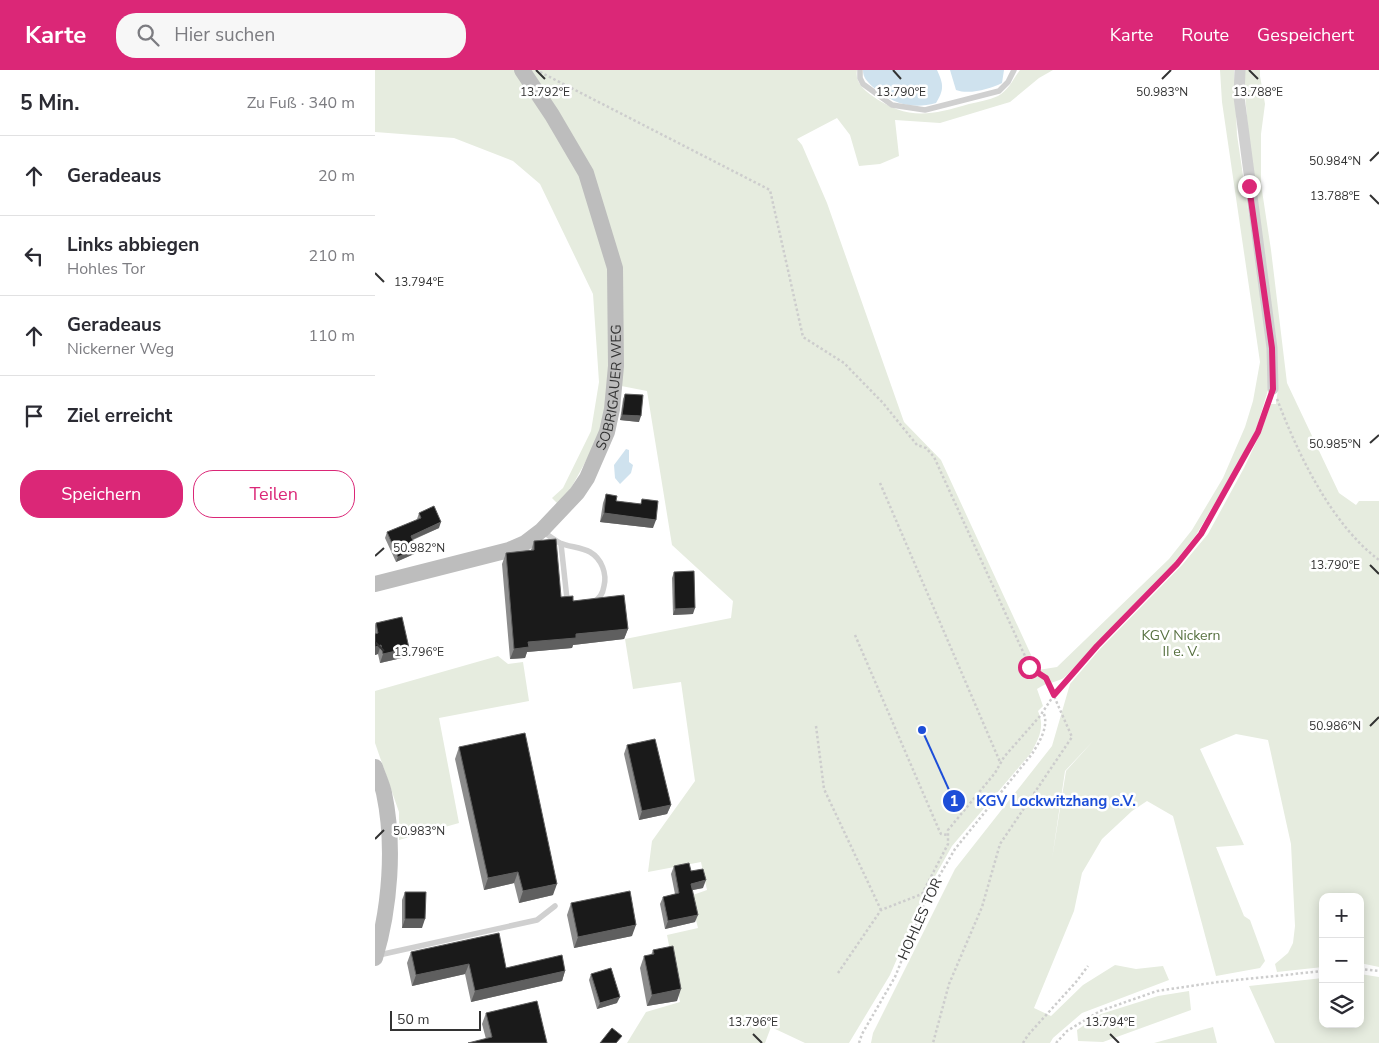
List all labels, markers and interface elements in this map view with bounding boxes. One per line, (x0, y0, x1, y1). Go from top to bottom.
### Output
search box (116, 13, 466, 58)
text: Karte (25, 19, 86, 51)
icon: search (134, 21, 162, 49)
text: Hier suchen (174, 22, 275, 48)
text: Karte (1110, 23, 1153, 47)
text: Route (1181, 23, 1229, 47)
text: Gespeichert (1257, 23, 1354, 47)
text: 13.792°E (520, 84, 570, 100)
text: 13.790°E (876, 84, 926, 100)
text: 50.983°N (1136, 84, 1188, 100)
text: 13.788°E (1233, 84, 1283, 100)
text: 5 Min. (20, 89, 79, 117)
text: Zu Fuß · 340 m (247, 92, 355, 114)
text: 50.984°N (1309, 153, 1361, 169)
icon: ahead (20, 162, 48, 190)
text: Geradeaus (67, 163, 161, 189)
text: 20 m (318, 165, 355, 187)
route end (1238, 175, 1261, 198)
text: 13.788°E (1310, 188, 1360, 204)
text: Links abbiegen (67, 232, 199, 258)
icon: left (20, 242, 48, 270)
text: 210 m (308, 245, 355, 267)
text: Hohles Tor (67, 258, 145, 280)
text: 13.794°E (394, 274, 444, 290)
text: Geradeaus (67, 312, 161, 338)
icon: ahead (20, 322, 48, 350)
street label: SOBRIGAUER WEG (591, 324, 626, 453)
text: 110 m (308, 325, 355, 347)
text: Nickerner Weg (67, 338, 174, 360)
icon: arrive (20, 402, 48, 430)
text: Ziel erreicht (67, 403, 172, 429)
text: 50.985°N (1309, 436, 1361, 452)
button: Speichern (20, 470, 183, 518)
button: Teilen (193, 470, 355, 518)
text: 50.982°N (393, 540, 445, 556)
text: 13.790°E (1310, 557, 1360, 573)
park label: KGV Nickern II e. V. (1142, 626, 1220, 661)
text: 13.796°E (394, 644, 444, 660)
route start (1018, 656, 1041, 679)
text: 50.986°N (1309, 718, 1361, 734)
callout: KGV Lockwitzhang e.V. (941, 786, 1146, 816)
text: 1 (949, 791, 959, 811)
text: KGV Lockwitzhang e.V. (976, 791, 1136, 811)
text: 50.983°N (393, 823, 445, 839)
street label: HOHLES TOR (893, 875, 947, 963)
map controls (1319, 893, 1364, 1028)
button: + (1319, 893, 1364, 938)
button: − (1319, 938, 1364, 983)
button: layers (1319, 983, 1364, 1028)
scale bar (390, 1008, 481, 1031)
text: 50 m (397, 1010, 429, 1029)
text: 13.796°E (728, 1014, 778, 1030)
text: 13.794°E (1085, 1014, 1135, 1030)

